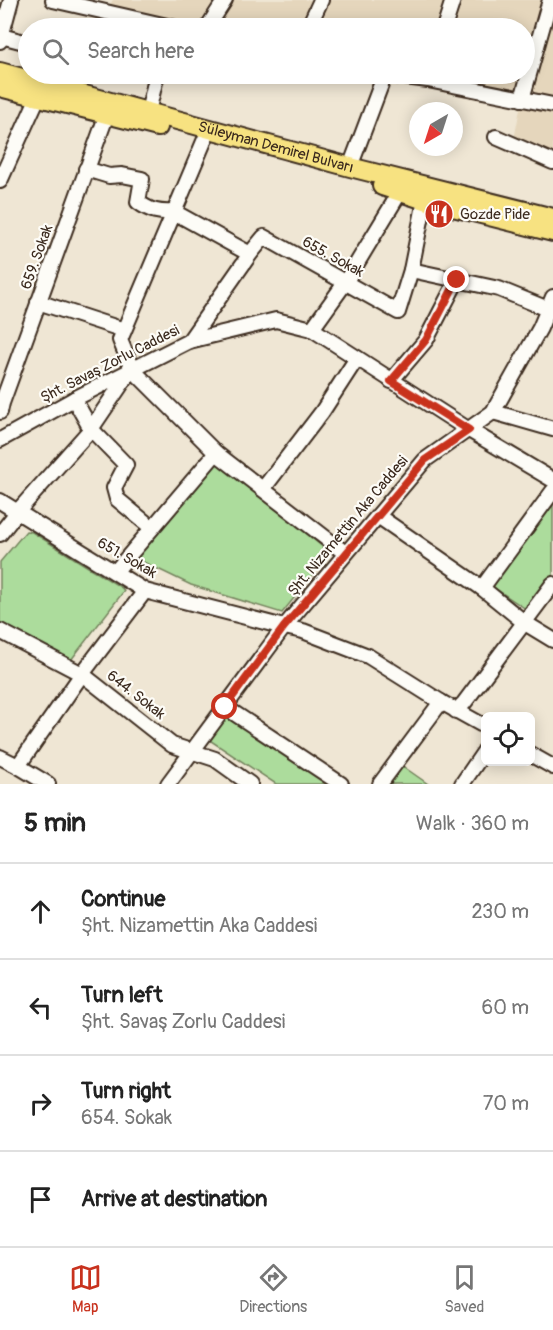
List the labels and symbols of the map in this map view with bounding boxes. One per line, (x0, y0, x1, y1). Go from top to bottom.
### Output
north arrow (409, 102, 463, 156)
street label: Süleyman Demirel Bulvarı (196, 117, 356, 177)
restaurant icon: Gozde Pide (423, 198, 455, 230)
place label: Gozde Pide (460, 205, 530, 224)
street label: 659. Sokak (17, 221, 58, 292)
street label: 655. Sokak (299, 232, 368, 282)
route end (443, 266, 469, 292)
street label: Şht. Savaş Zorlu Caddesi (37, 321, 183, 407)
street label: Şht. Nizamettin Aka Caddesi (284, 452, 412, 600)
street label: 651. Sokak (94, 533, 161, 583)
street label: 644. Sokak (103, 666, 170, 724)
route start (211, 693, 237, 719)

